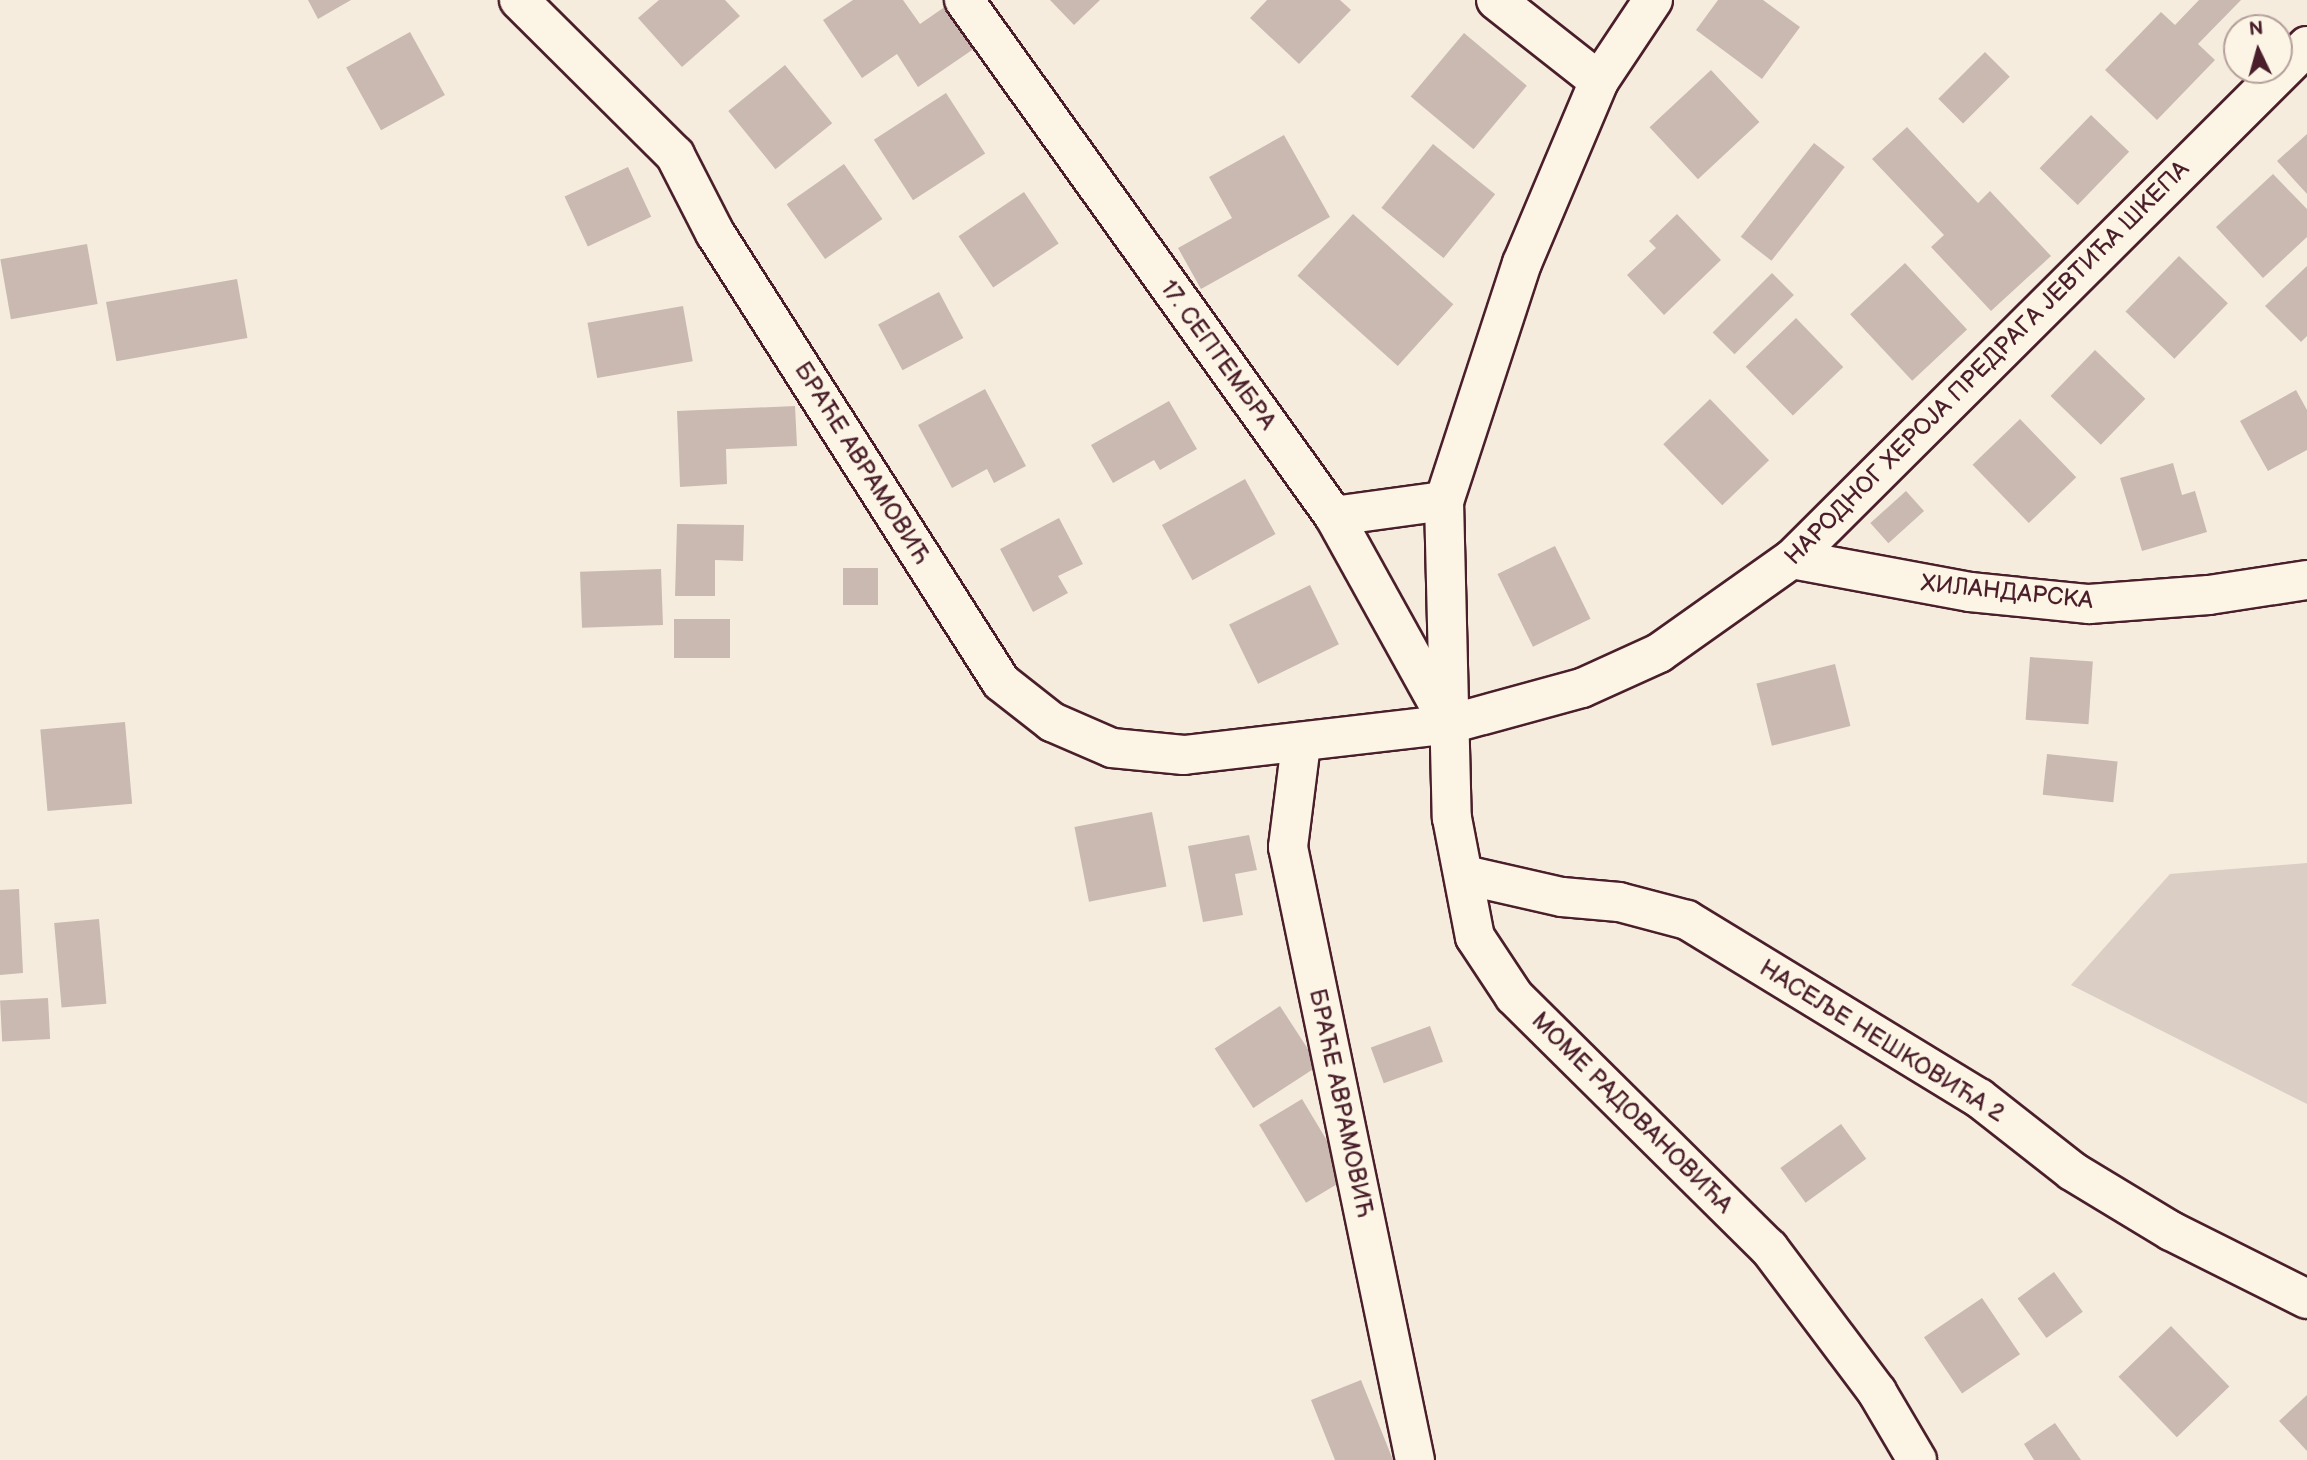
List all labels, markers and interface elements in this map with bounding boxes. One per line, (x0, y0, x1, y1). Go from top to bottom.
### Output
north arrow (2223, 14, 2293, 84)
text: N (2248, 17, 2264, 42)
street label: НАРОДНОГ ХЕРОЈА ПРЕДРАГА ЈЕВТИЋА ШКЕПА (1779, 155, 2195, 571)
street label: 17. СЕПТЕМБРА (1154, 275, 1282, 435)
street label: БРАЋЕ АВРАМОВИЋ (788, 357, 936, 569)
street label: ХИЛАНДАРСКА (1920, 569, 2094, 615)
street label: НАСЕЉЕ НЕШКОВИЋА 2 (1754, 954, 2010, 1128)
street label: БРАЋЕ АВРАМОВИЋ (1303, 986, 1379, 1220)
street label: МОМЕ РАДОВАНОВИЋА (1525, 1006, 1739, 1220)

